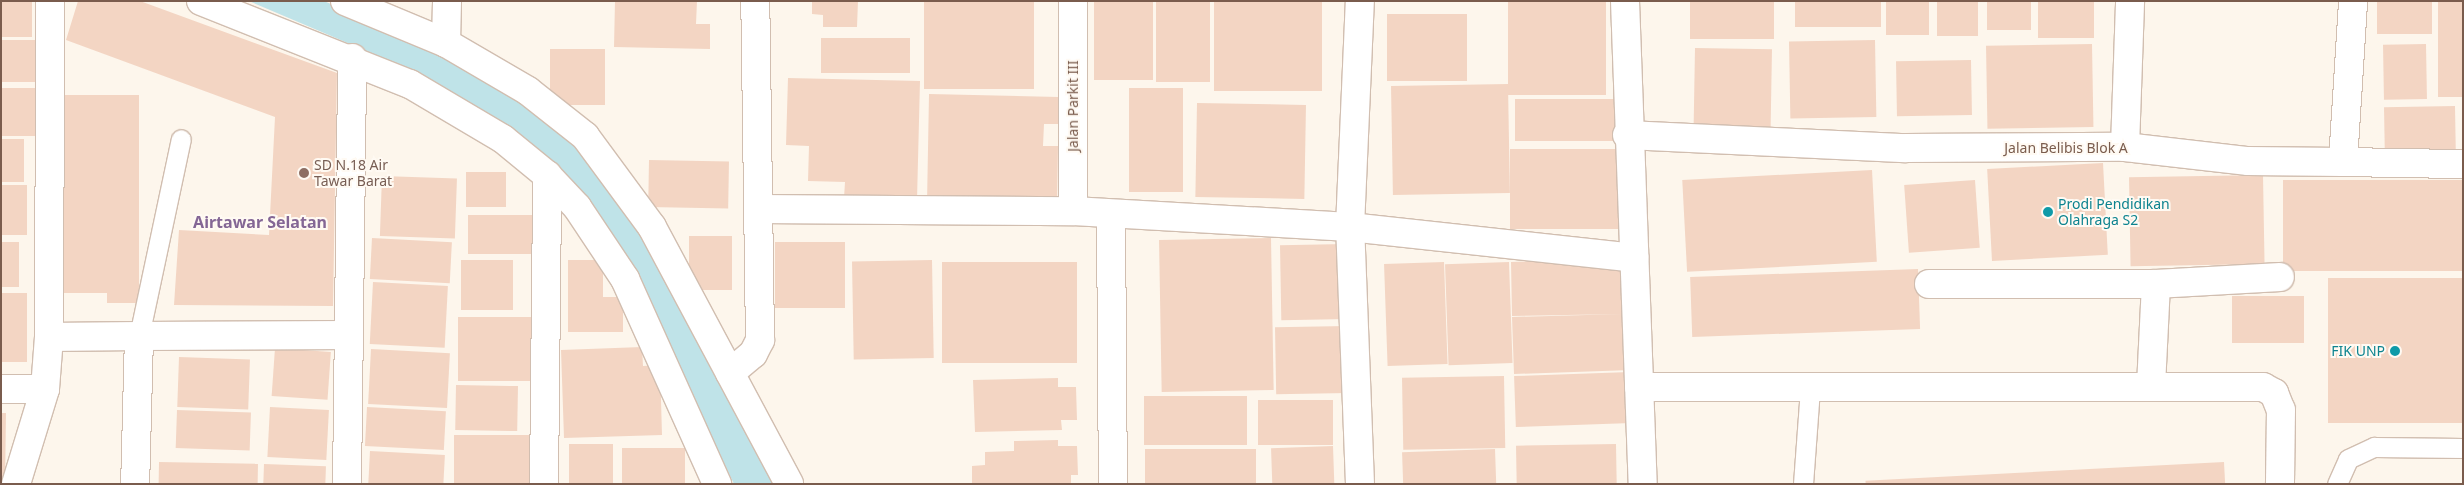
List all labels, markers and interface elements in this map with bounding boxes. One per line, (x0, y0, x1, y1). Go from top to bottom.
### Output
street label: Jalan Parkit III (1065, 60, 1081, 152)
street label: Jalan Belibis Blok A (2004, 140, 2128, 156)
place label: SD N.18 Air Tawar Barat (314, 157, 392, 190)
marker: SD N.18 Air Tawar Barat (298, 167, 310, 179)
place label: Prodi Pendidikan Olahraga S2 (2058, 196, 2170, 228)
marker: Prodi Pendidikan Olahraga S2 (2042, 206, 2054, 218)
district label: Airtawar Selatan (193, 212, 327, 232)
place label: FIK UNP (2331, 343, 2385, 359)
marker: FIK UNP (2389, 345, 2401, 357)

